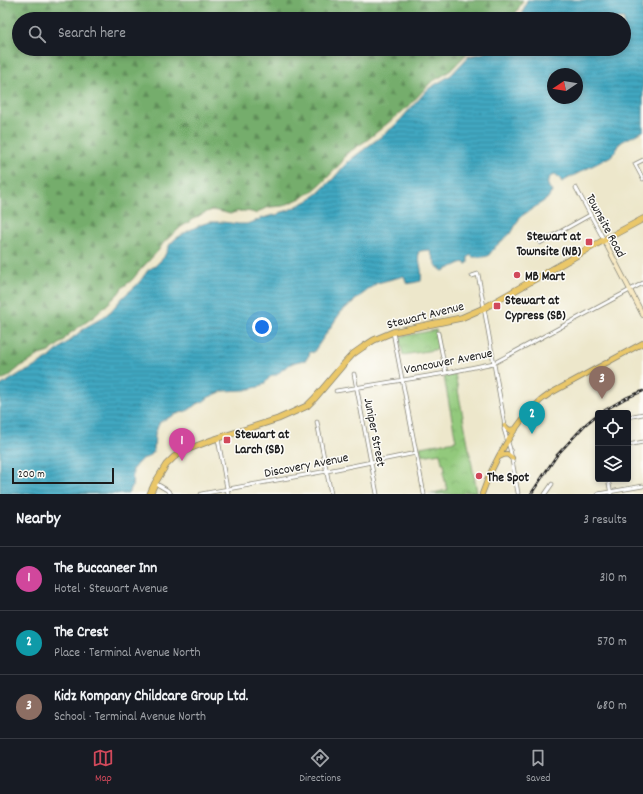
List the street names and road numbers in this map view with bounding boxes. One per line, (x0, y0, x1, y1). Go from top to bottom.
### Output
street label: Townsite Road (580, 191, 630, 261)
street label: Stewart Avenue (385, 298, 466, 335)
street label: Vancouver Avenue (403, 345, 494, 380)
street label: Juniper Street (358, 396, 390, 469)
street label: Discovery Avenue (263, 449, 350, 484)

